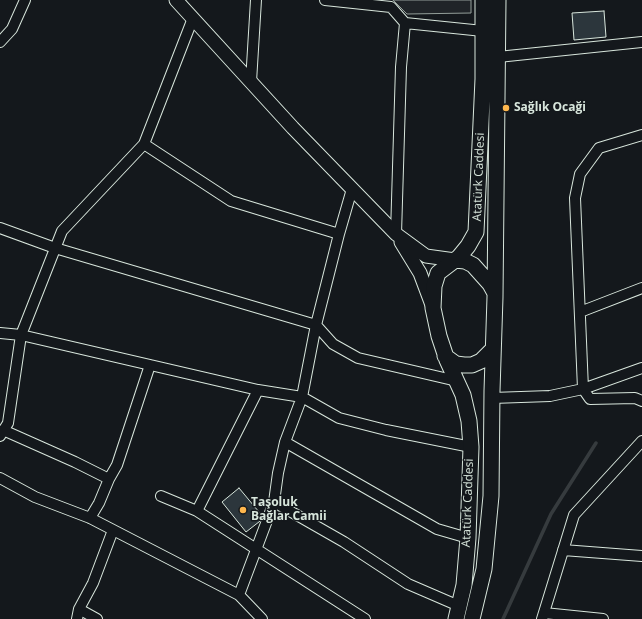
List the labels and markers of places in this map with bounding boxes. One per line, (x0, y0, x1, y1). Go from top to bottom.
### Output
place label: Sağlık Ocaği (514, 101, 586, 115)
marker: Sağlık Ocaği (501, 103, 511, 113)
place label: Taşoluk Bağlar Camii (251, 496, 327, 524)
marker: Taşoluk Bağlar Camii (238, 505, 248, 515)

